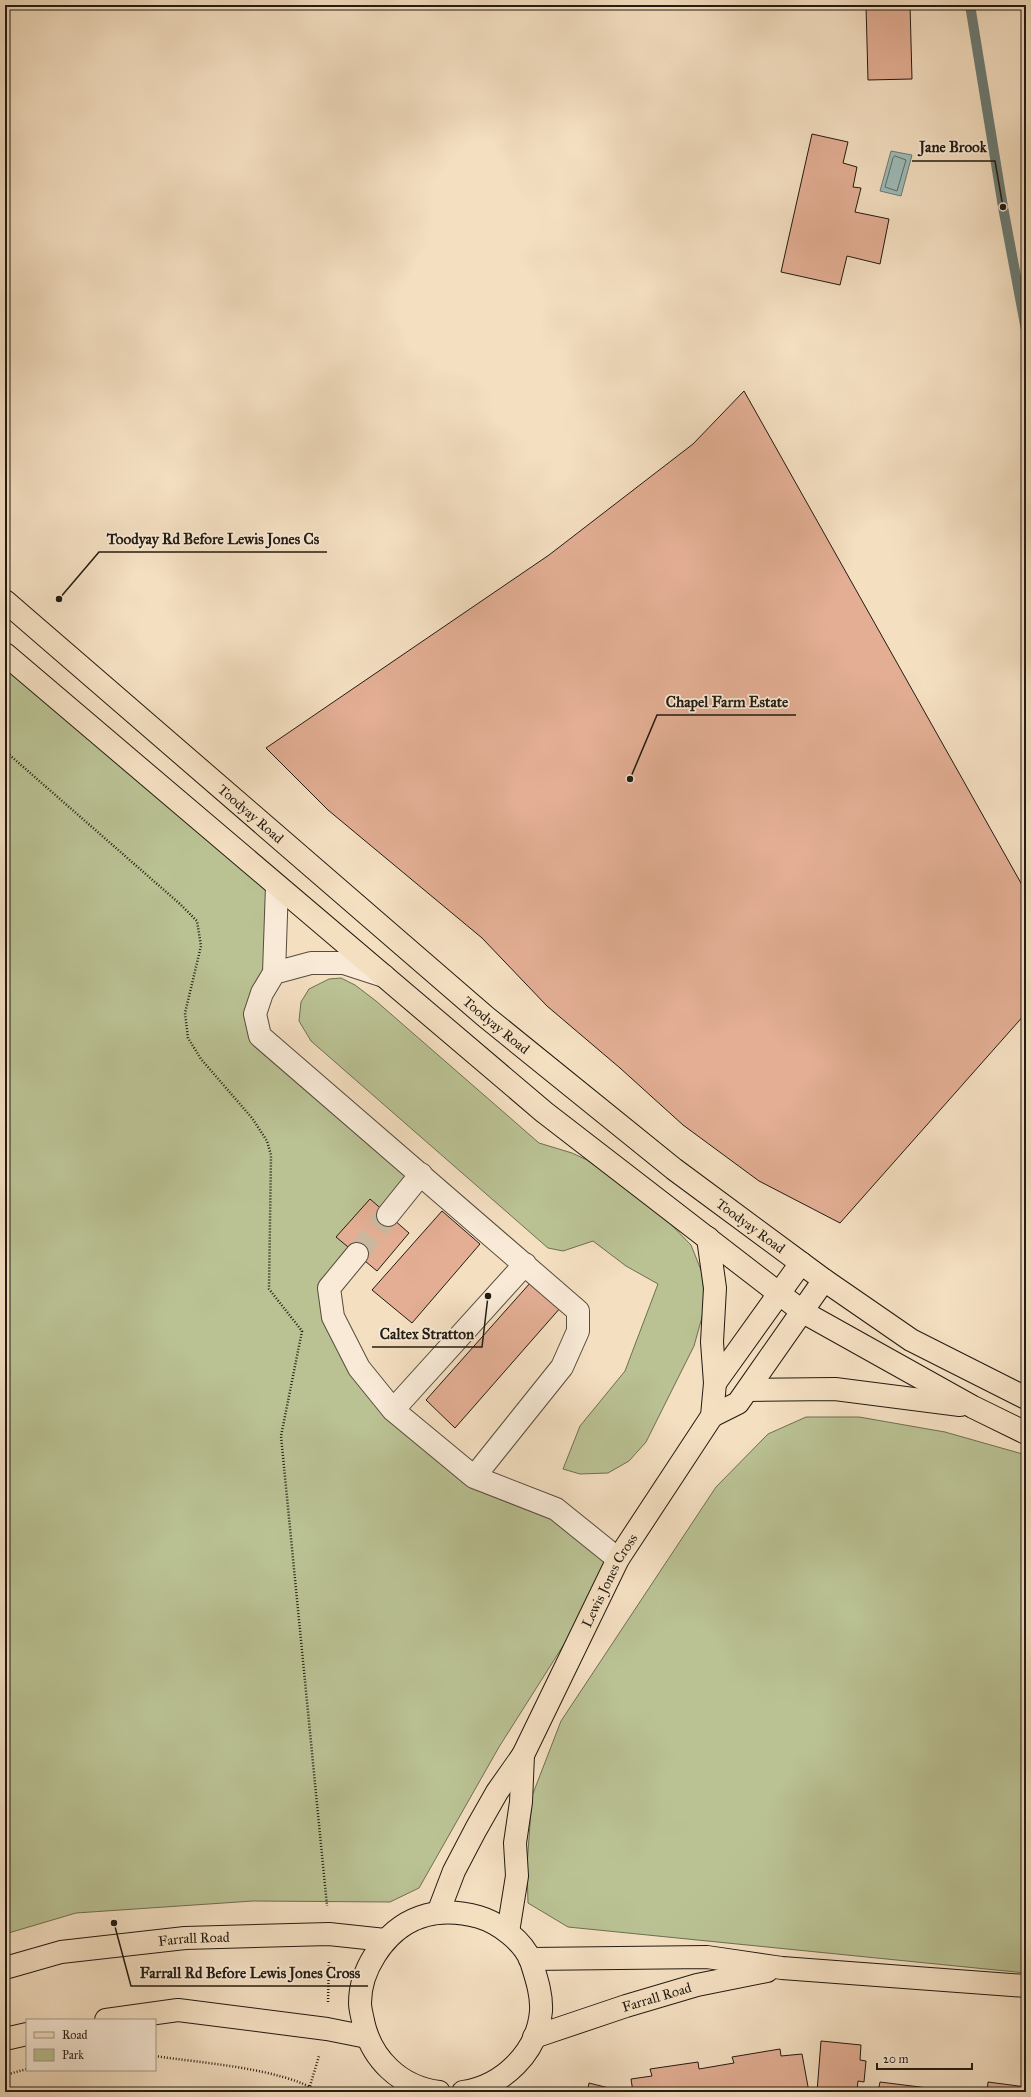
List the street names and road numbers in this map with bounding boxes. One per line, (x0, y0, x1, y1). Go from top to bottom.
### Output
street label: Toodyay Road (214, 781, 287, 847)
street label: Toodyay Road (459, 993, 533, 1058)
street label: Toodyay Road (713, 1195, 788, 1257)
street label: Lewis Jones Cross (578, 1530, 641, 1630)
street label: Farrall Road (157, 1929, 230, 1950)
street label: Farrall Road (620, 1979, 694, 2016)

